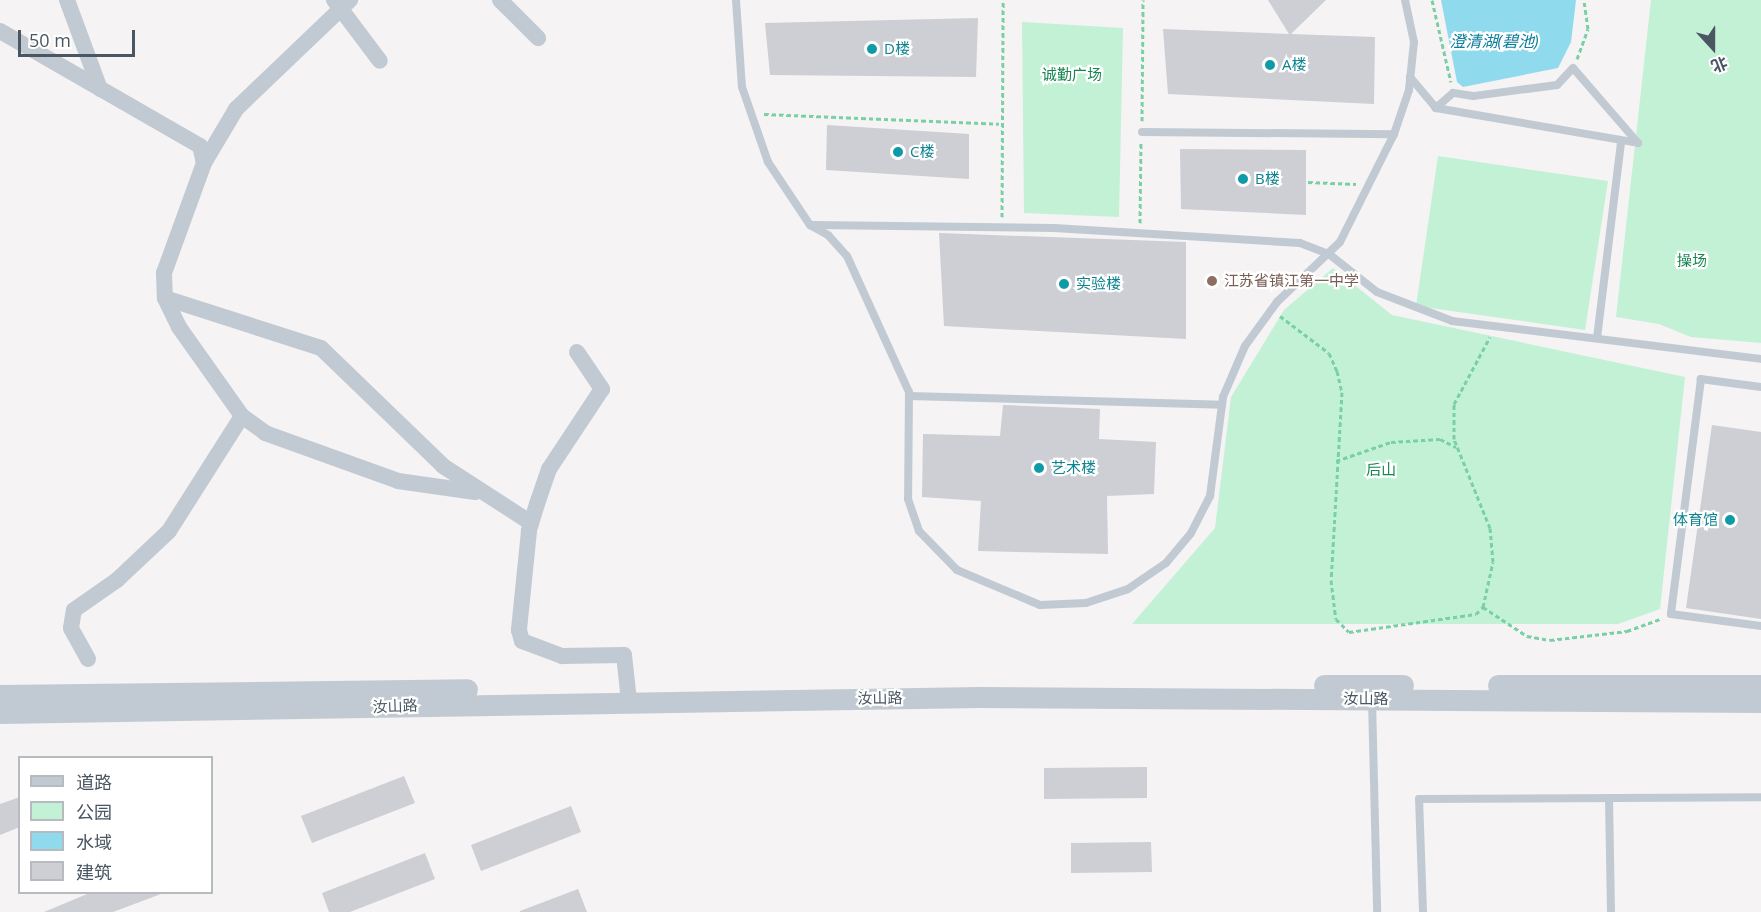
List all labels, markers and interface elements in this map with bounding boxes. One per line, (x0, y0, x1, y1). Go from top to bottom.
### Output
scale bar (21, 18, 138, 56)
north arrow (1683, 18, 1743, 78)
text: 50 m (29, 28, 71, 52)
water label: 澄清湖(碧池) (1449, 31, 1539, 51)
place label: D楼 (884, 40, 910, 58)
marker: D楼 (865, 42, 879, 56)
text: 北 (1708, 52, 1731, 78)
place label: A楼 (1282, 56, 1306, 74)
marker: A楼 (1263, 58, 1277, 72)
park label: 诚勤广场 (1042, 66, 1102, 84)
place label: C楼 (910, 143, 934, 161)
marker: C楼 (891, 145, 905, 159)
place label: B楼 (1255, 170, 1280, 188)
marker: B楼 (1236, 172, 1250, 186)
park label: 操场 (1677, 252, 1707, 270)
place label: 江苏省镇江第一中学 (1224, 272, 1359, 290)
marker: 江苏省镇江第一中学 (1205, 274, 1219, 288)
place label: 实验楼 (1076, 275, 1121, 293)
marker: 实验楼 (1057, 277, 1071, 291)
place label: 艺术楼 (1051, 459, 1096, 477)
marker: 艺术楼 (1032, 461, 1046, 475)
park label: 后山 (1366, 461, 1396, 479)
place label: 体育馆 (1673, 511, 1718, 529)
marker: 体育馆 (1723, 513, 1737, 527)
street label: 汝山路 (857, 689, 903, 707)
street label: 汝山路 (1344, 690, 1388, 708)
street label: 汝山路 (372, 696, 418, 716)
legend (18, 756, 213, 894)
text: 道路 (76, 770, 112, 794)
text: 公园 (76, 800, 112, 824)
text: 水域 (76, 830, 112, 854)
text: 建筑 (76, 860, 112, 884)

